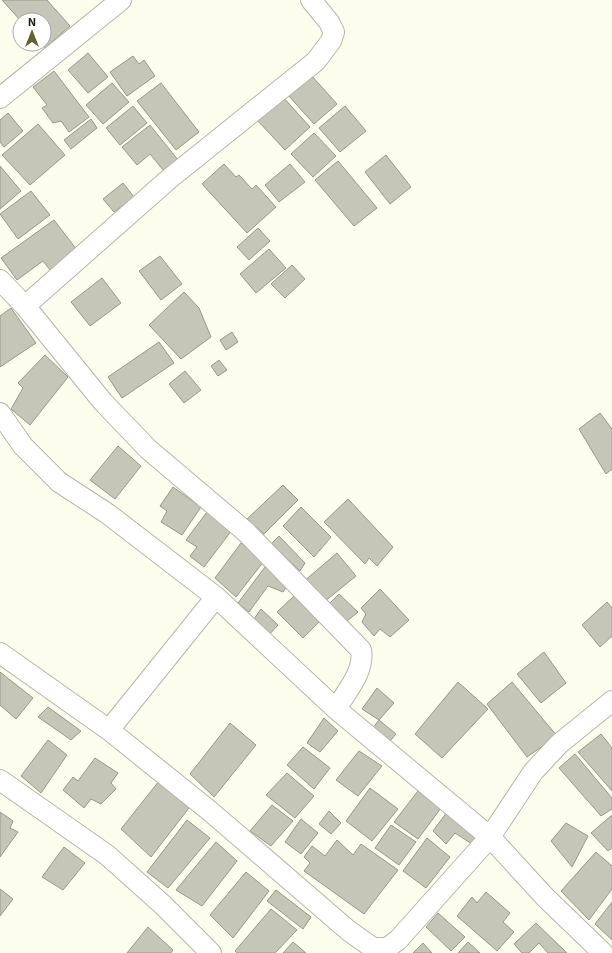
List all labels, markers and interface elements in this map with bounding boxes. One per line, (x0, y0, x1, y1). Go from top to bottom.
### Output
north arrow (12, 12, 52, 52)
text: N (28, 15, 36, 28)

